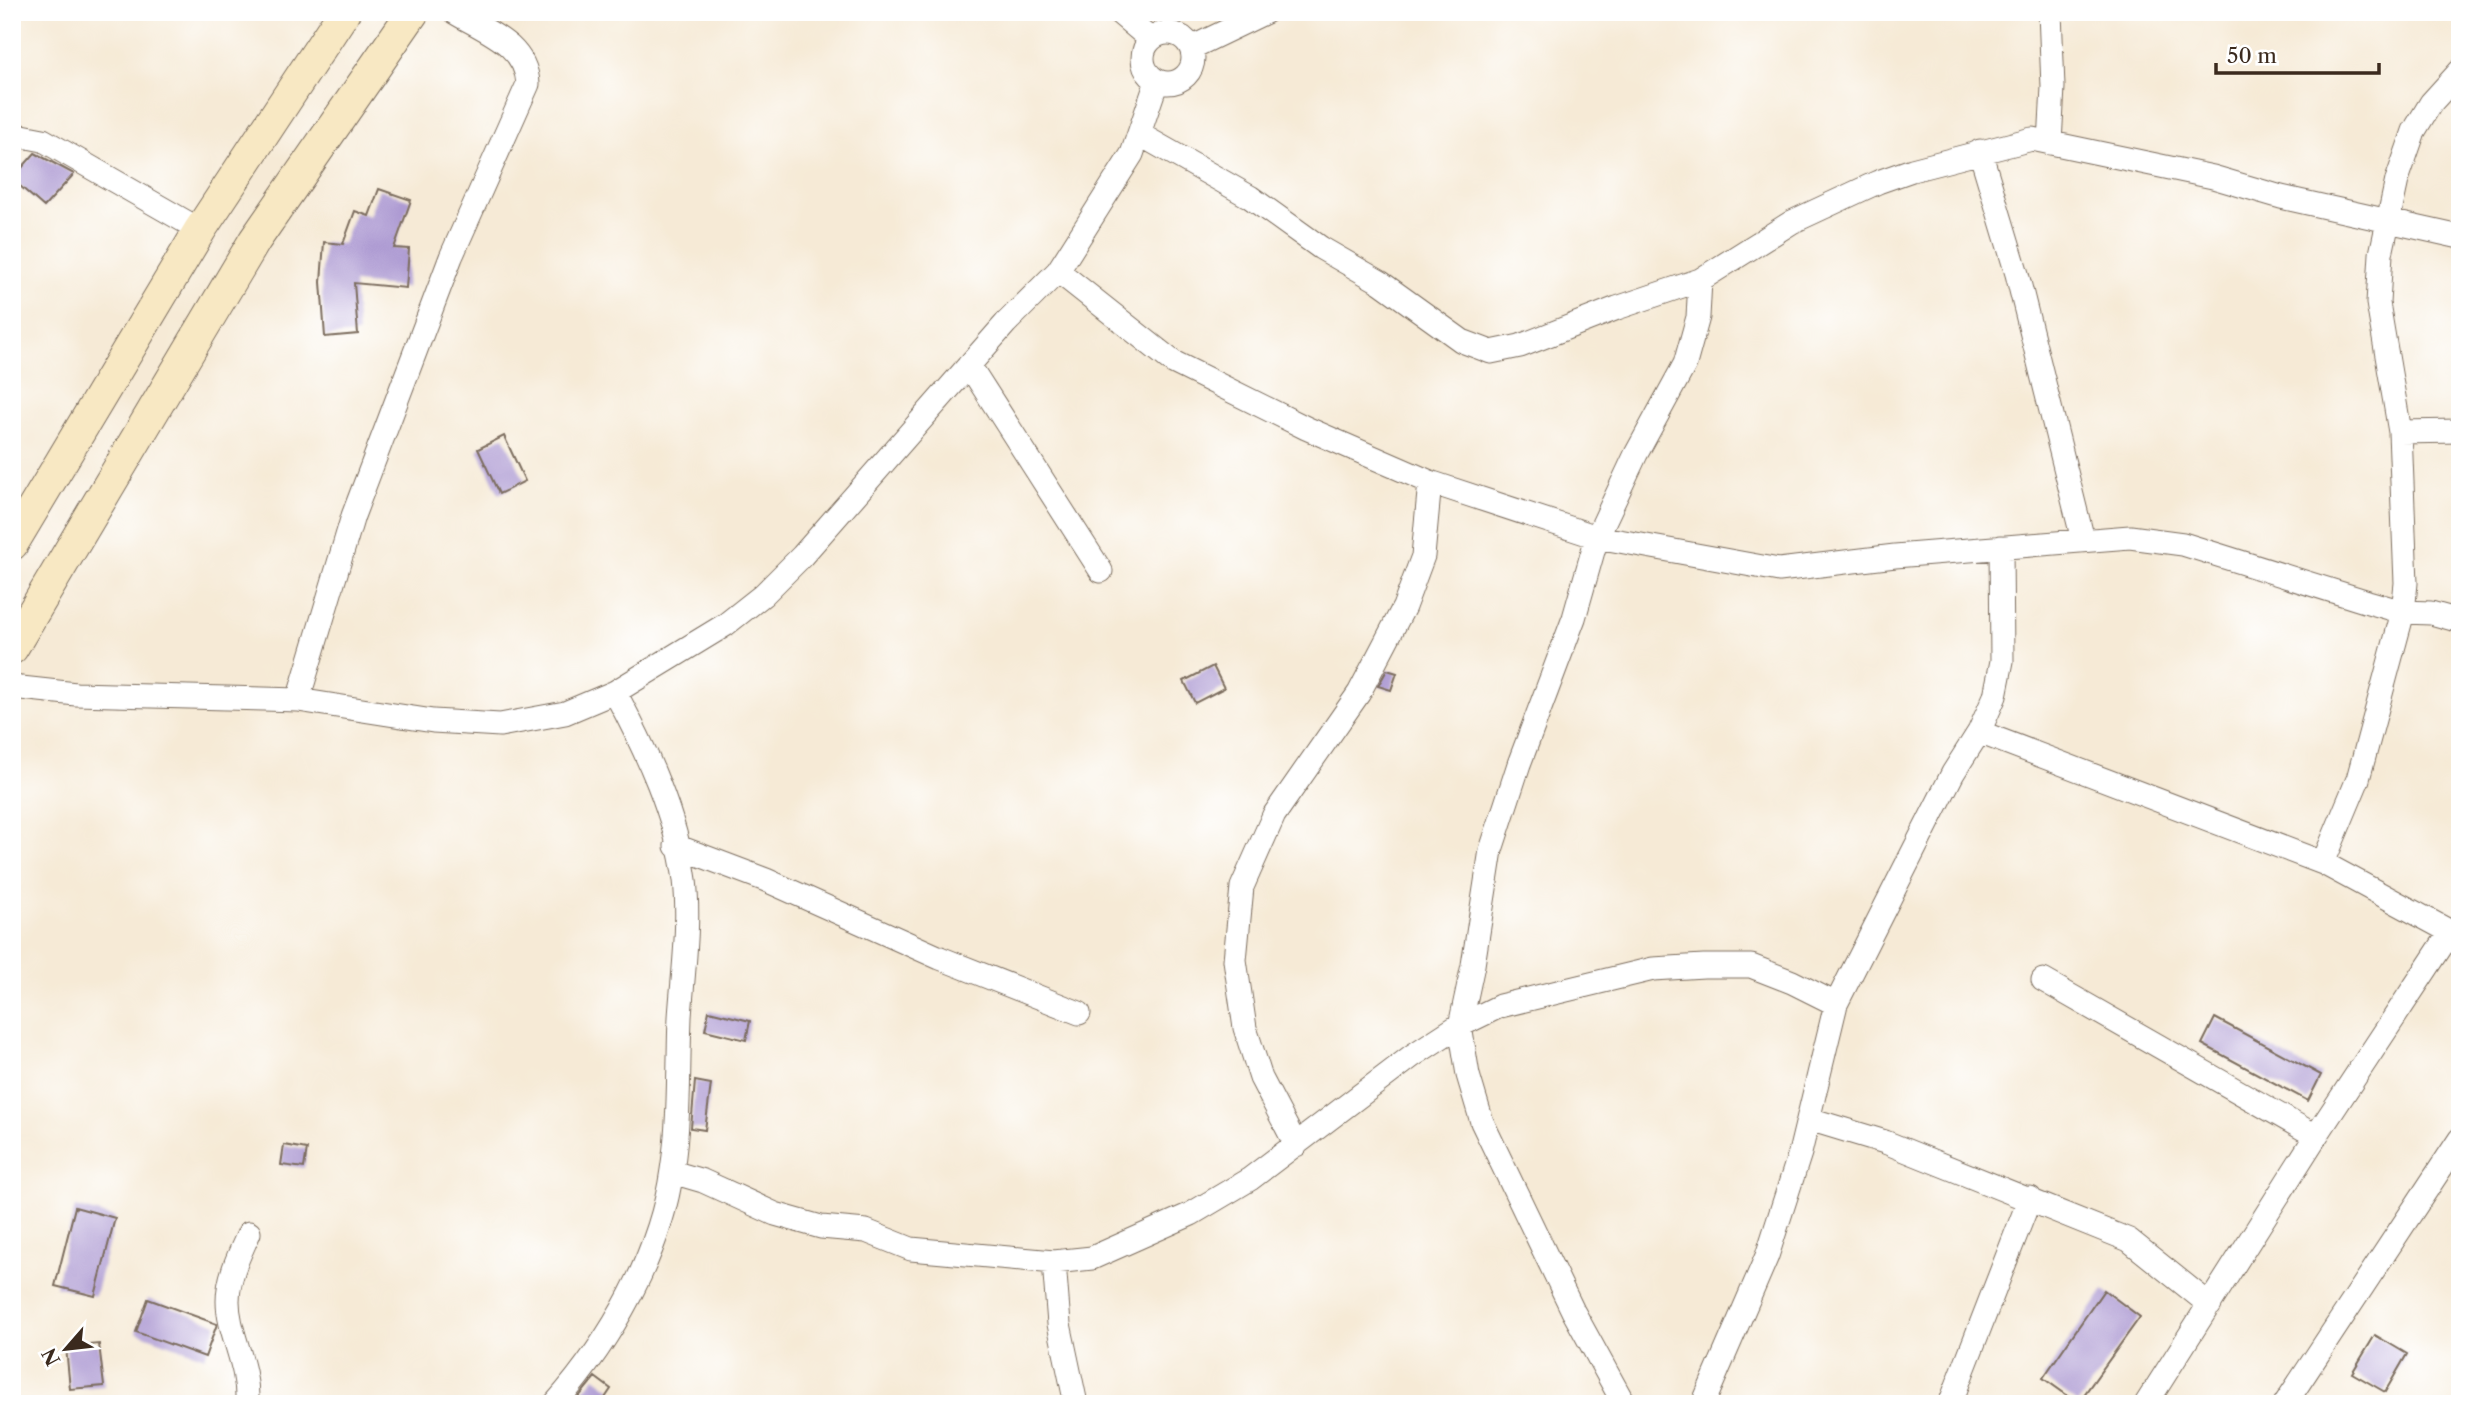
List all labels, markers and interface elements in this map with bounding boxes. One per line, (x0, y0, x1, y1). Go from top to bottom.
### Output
scale bar (2216, 32, 2379, 76)
text: 50 m (2227, 43, 2277, 68)
north arrow (32, 1314, 102, 1384)
text: N (37, 1344, 65, 1369)

